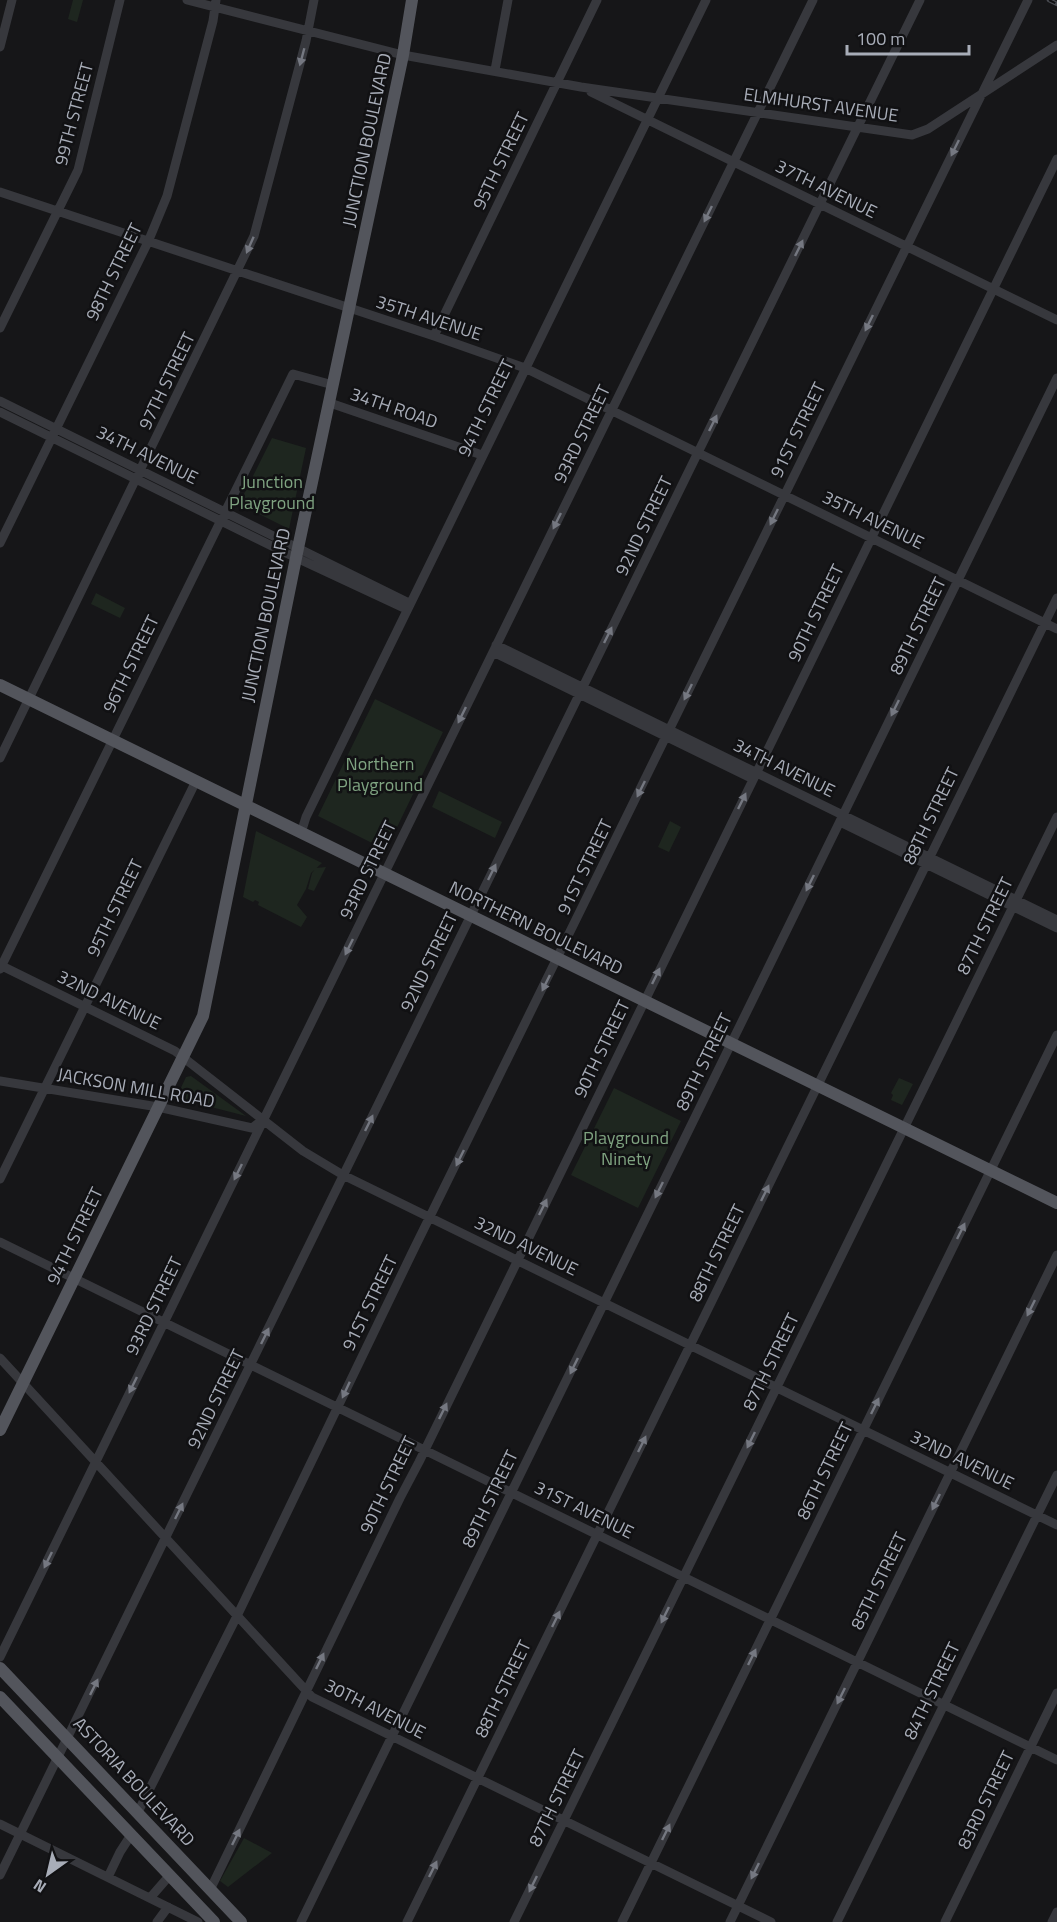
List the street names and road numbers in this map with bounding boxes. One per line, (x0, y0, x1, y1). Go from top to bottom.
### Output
street label: JUNCTION BOULEVARD (335, 50, 398, 229)
street label: 99TH STREET (47, 59, 100, 168)
street label: ELMHURST AVENUE (742, 80, 900, 129)
street label: 95TH STREET (465, 107, 536, 214)
street label: 37TH AVENUE (771, 152, 882, 225)
street label: 98TH STREET (78, 218, 149, 325)
street label: 35TH AVENUE (373, 288, 486, 347)
street label: 97TH STREET (131, 327, 202, 434)
street label: 94TH STREET (450, 354, 521, 461)
street label: 91ST STREET (763, 377, 832, 482)
street label: 34TH ROAD (347, 380, 441, 435)
street label: 93RD STREET (546, 380, 617, 488)
street label: 34TH AVENUE (92, 418, 203, 491)
street label: 92ND STREET (608, 471, 679, 580)
street label: 35TH AVENUE (818, 483, 929, 556)
street label: JUNCTION BOULEVARD (234, 525, 297, 704)
street label: 90TH STREET (780, 559, 851, 666)
street label: 89TH STREET (882, 572, 953, 679)
street label: 96TH STREET (95, 610, 166, 717)
street label: 34TH AVENUE (729, 731, 840, 804)
street label: 88TH STREET (895, 762, 966, 869)
street label: 91ST STREET (550, 814, 619, 919)
street label: 93RD STREET (332, 816, 403, 924)
street label: 95TH STREET (79, 854, 150, 961)
street label: 87TH STREET (949, 872, 1020, 979)
street label: NORTHERN BOULEVARD (445, 874, 628, 981)
street label: 92ND STREET (393, 907, 464, 1016)
street label: 32ND AVENUE (53, 963, 166, 1036)
street label: 90TH STREET (566, 995, 637, 1102)
street label: 89TH STREET (668, 1008, 739, 1115)
street label: JACKSON MILL ROAD (55, 1060, 217, 1115)
street label: 94TH STREET (39, 1182, 110, 1289)
street label: 88TH STREET (681, 1199, 752, 1306)
street label: 32ND AVENUE (470, 1209, 583, 1282)
street label: 91ST STREET (335, 1250, 404, 1355)
street label: 93RD STREET (118, 1252, 189, 1360)
street label: 87TH STREET (735, 1308, 806, 1415)
street label: 92ND STREET (180, 1344, 251, 1453)
street label: 86TH STREET (789, 1417, 860, 1524)
street label: 32ND AVENUE (906, 1423, 1019, 1496)
street label: 90TH STREET (352, 1431, 423, 1538)
street label: 89TH STREET (454, 1445, 525, 1552)
street label: 31ST AVENUE (530, 1474, 639, 1545)
street label: 85TH STREET (843, 1527, 914, 1634)
street label: 88TH STREET (467, 1635, 538, 1742)
street label: 84TH STREET (896, 1637, 967, 1744)
street label: 30TH AVENUE (320, 1672, 430, 1746)
street label: ASTORIA BOULEVARD (67, 1711, 202, 1852)
street label: 87TH STREET (521, 1744, 592, 1851)
street label: 83RD STREET (950, 1746, 1021, 1854)

